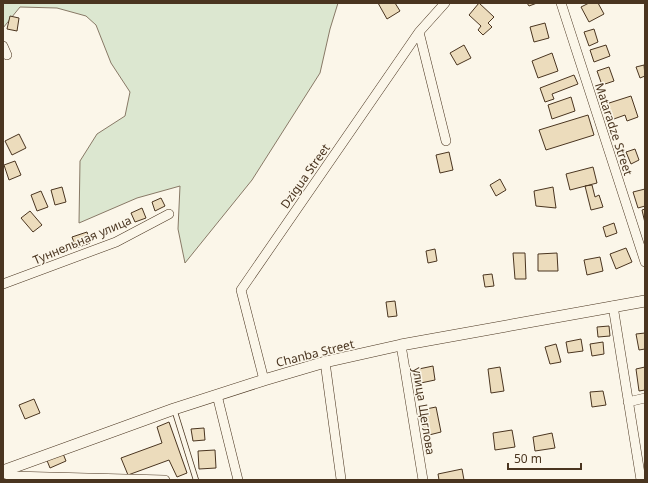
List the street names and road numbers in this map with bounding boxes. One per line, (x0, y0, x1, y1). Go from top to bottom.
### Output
street label: Mataradze Street (591, 80, 637, 178)
street label: Dzigua Street (276, 140, 334, 212)
street label: Туннельная улица (30, 212, 134, 268)
street label: Chanba Street (274, 335, 356, 371)
street label: улица Щеглова (409, 366, 439, 456)

